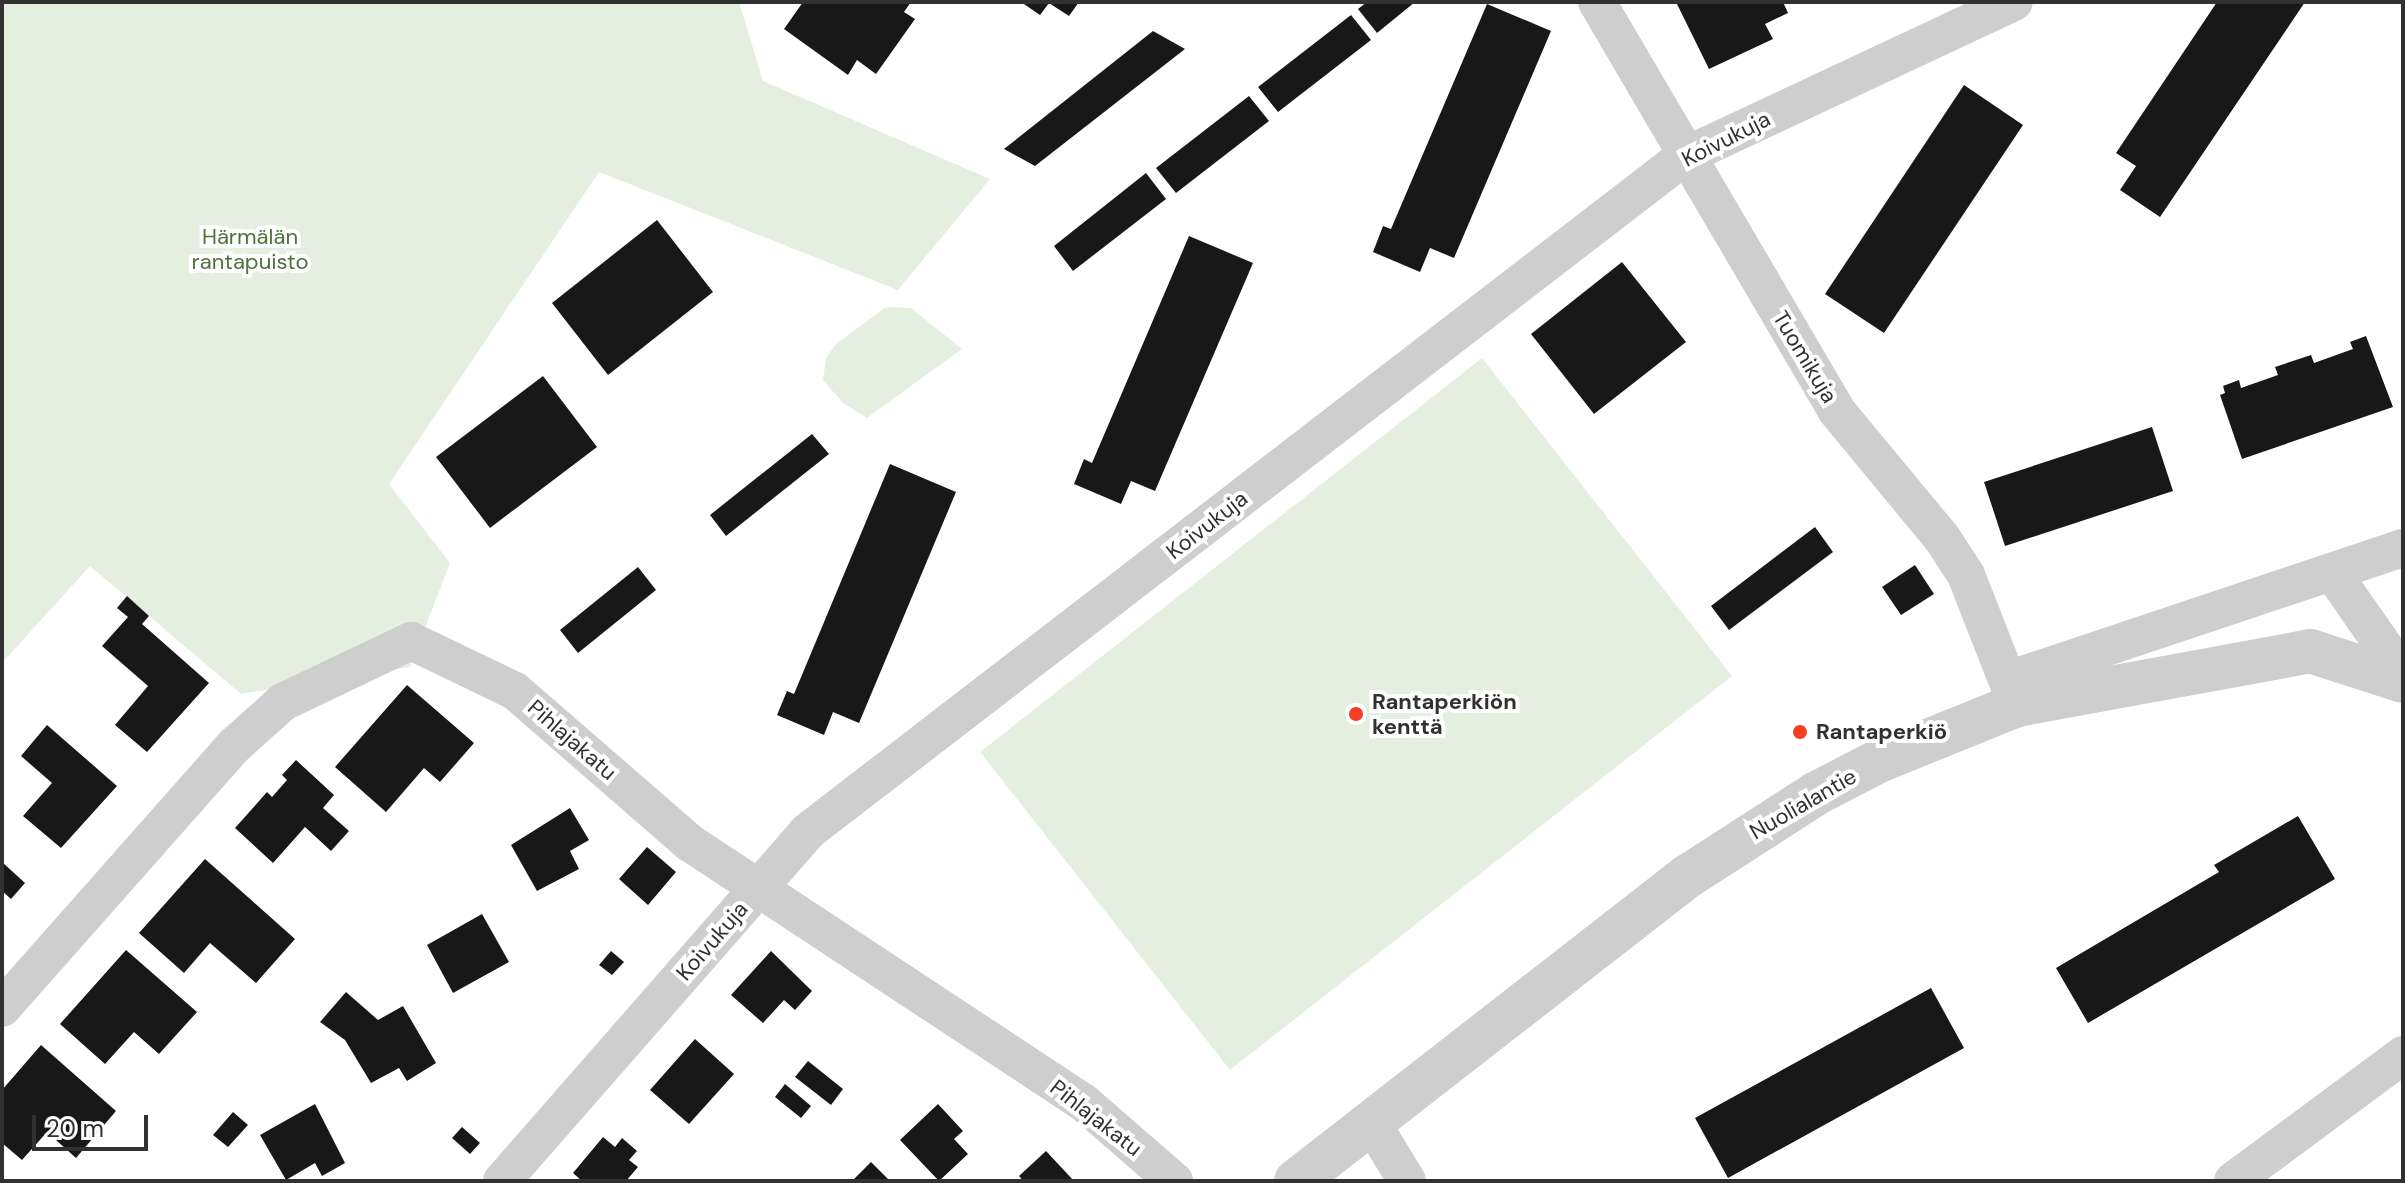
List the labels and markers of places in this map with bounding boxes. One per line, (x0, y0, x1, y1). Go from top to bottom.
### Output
place label: Rantaperkiön kenttä (1372, 688, 1517, 740)
marker: Rantaperkiön kenttä (1347, 705, 1365, 723)
place label: Rantaperkiö (1816, 719, 1947, 745)
marker: Rantaperkiö (1791, 723, 1809, 741)

